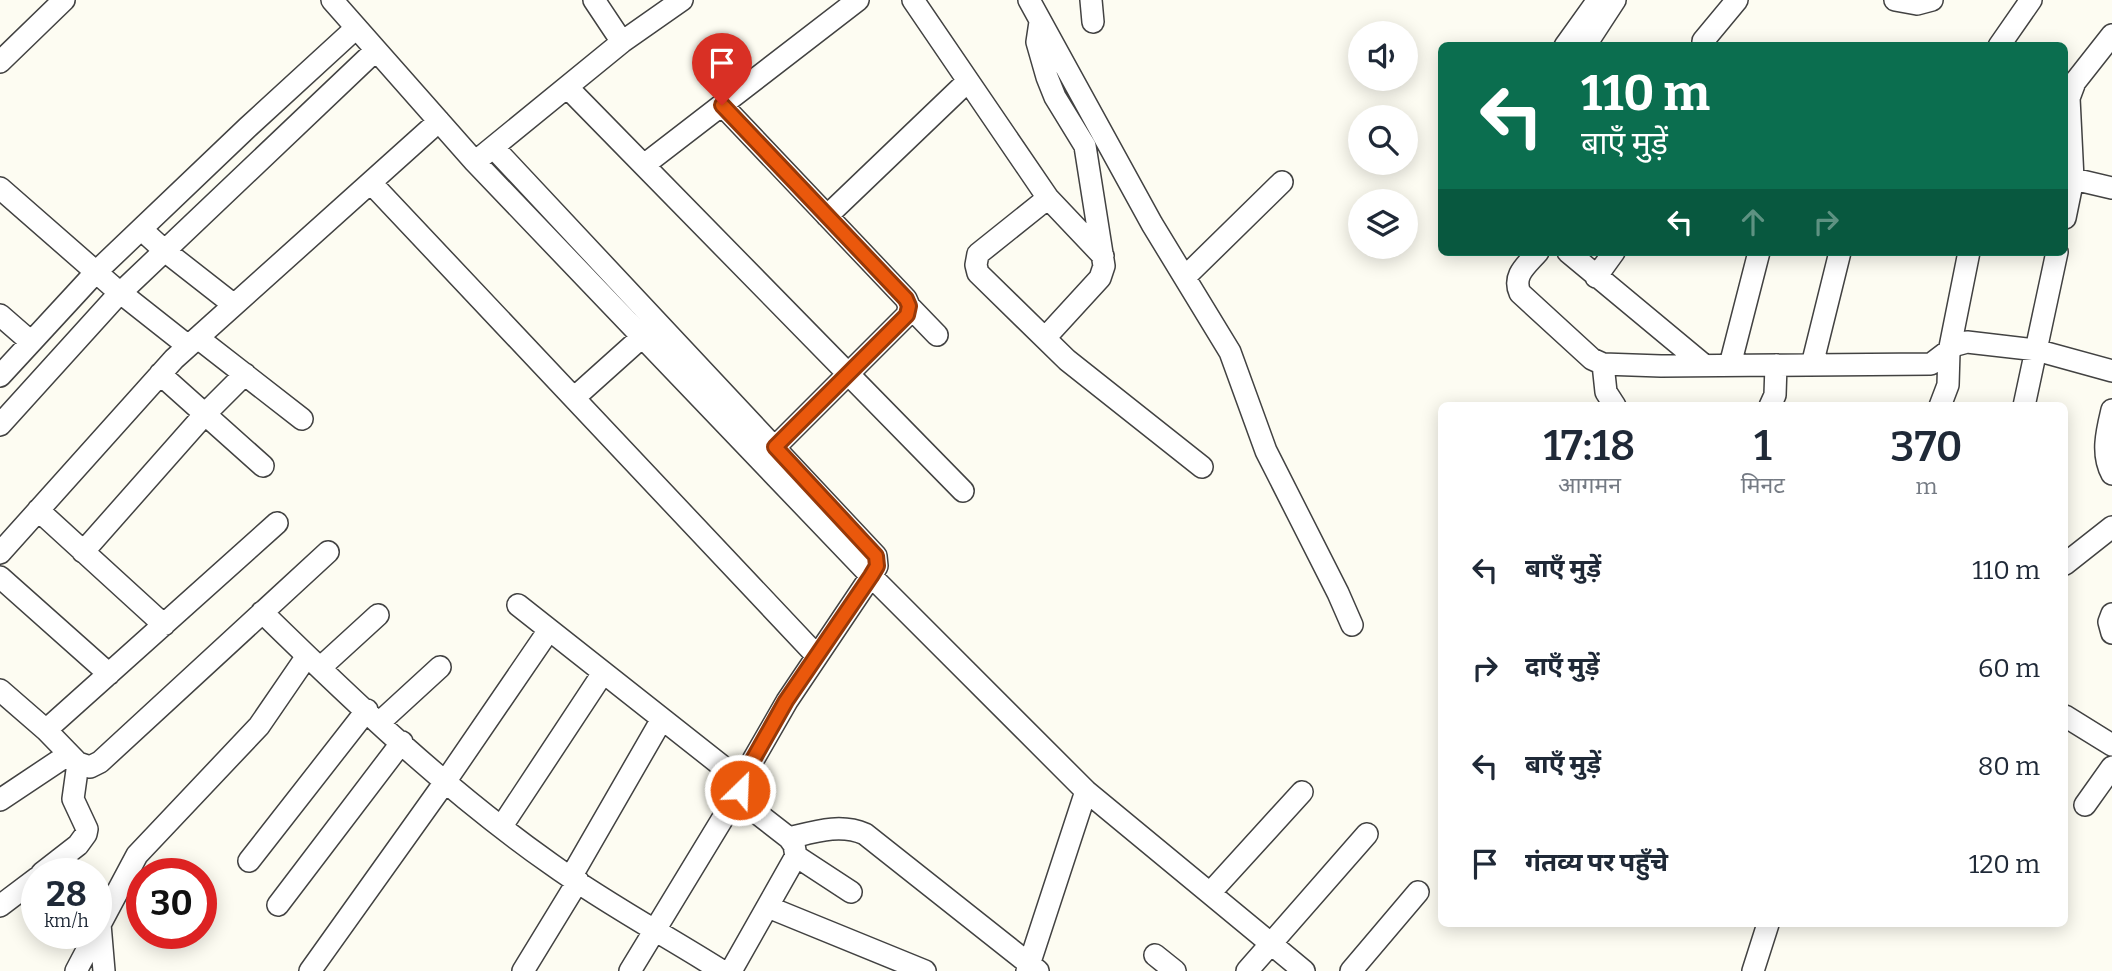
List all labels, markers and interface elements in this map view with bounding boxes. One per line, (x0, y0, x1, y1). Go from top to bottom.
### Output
map controls (1348, 21, 1418, 259)
button: sound (1348, 21, 1418, 91)
pin (692, 33, 752, 105)
icon: arrive (703, 44, 741, 82)
text: 110 m (1581, 64, 1710, 123)
icon: left (1466, 70, 1557, 161)
button: search (1348, 105, 1418, 175)
text: बाएँ मुड़ें (1581, 124, 1668, 162)
button: layers (1348, 189, 1418, 259)
icon: left (1661, 203, 1699, 241)
icon: ahead (1734, 203, 1772, 241)
icon: right (1807, 203, 1845, 241)
text: 17:18 (1543, 421, 1635, 471)
text: 1 (1754, 421, 1772, 471)
text: 370 (1890, 422, 1963, 472)
text: आगमन (1558, 471, 1621, 499)
text: मिनट (1741, 471, 1785, 499)
text: m (1915, 472, 1937, 500)
icon: left (1466, 551, 1504, 589)
text: बाएँ मुड़ें (1525, 553, 1601, 584)
text: 110 m (1972, 555, 2040, 586)
icon: right (1466, 649, 1504, 687)
text: दाएँ मुड़ें (1525, 651, 1600, 682)
text: 60 m (1978, 653, 2040, 684)
icon: left (1466, 747, 1504, 785)
text: बाएँ मुड़ें (1525, 749, 1601, 780)
text: 80 m (1978, 751, 2040, 782)
position arrow (703, 753, 777, 827)
icon: arrive (1466, 845, 1504, 883)
text: गंतव्य पर पहुँचे (1525, 847, 1668, 878)
text: 120 m (1969, 849, 2040, 880)
speed limit sign: 30 (126, 858, 217, 949)
text: 28 (46, 873, 87, 915)
text: km/h (44, 910, 89, 932)

